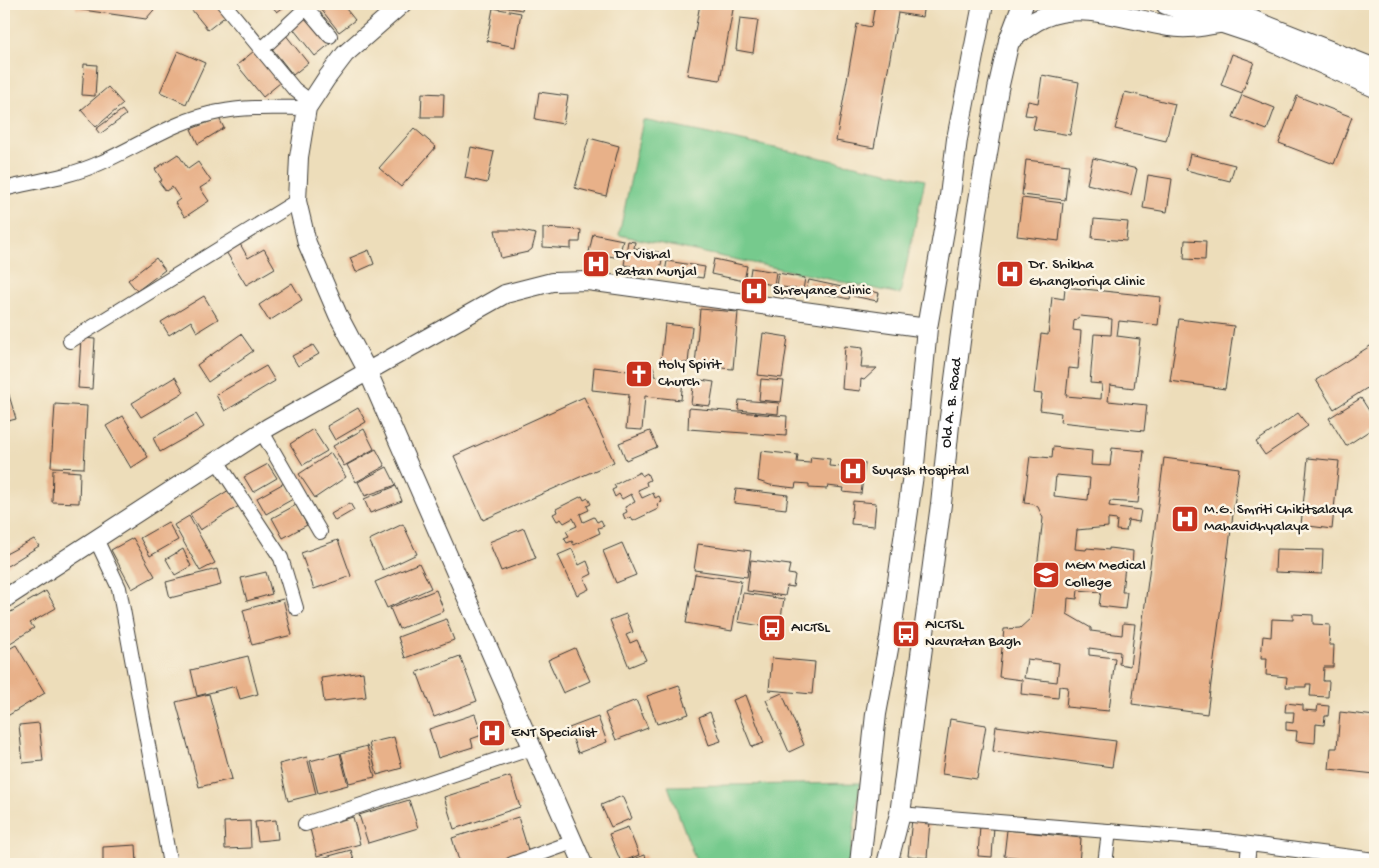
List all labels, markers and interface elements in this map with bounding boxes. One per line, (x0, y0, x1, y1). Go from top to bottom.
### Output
place label: Dr Vishal Ratan Munjal (614, 246, 697, 281)
hospital icon: Dr Vishal Ratan Munjal (581, 249, 611, 279)
place label: Dr. Shikha Ghanghoriya Clinic (1028, 256, 1145, 291)
hospital icon: Dr. Shikha Ghanghoriya Clinic (995, 259, 1025, 289)
hospital icon: Shreyance Clinic (739, 276, 769, 306)
place label: Shreyance Clinic (773, 282, 871, 300)
place label: Holy Spirit Church (658, 356, 723, 391)
street label: Old A. B. Road (938, 356, 967, 449)
church icon: Holy Spirit Church (624, 359, 654, 389)
hospital icon: Suyash Hospital (838, 456, 868, 486)
place label: Suyash Hospital (872, 462, 969, 480)
place label: M.G. Smriti Chikitsalaya Mahavidhyalaya (1204, 501, 1353, 536)
hospital icon: M.G. Smriti Chikitsalaya Mahavidhyalaya (1170, 504, 1200, 534)
place label: MGM Medical College (1065, 557, 1146, 592)
school or university icon: MGM Medical College (1031, 560, 1061, 590)
bus stop icon: AICTSL (757, 613, 787, 643)
place label: AICTSL Navratan Bagh (925, 616, 1021, 651)
place label: AICTSL (791, 619, 830, 637)
bus stop icon: AICTSL Navratan Bagh (891, 619, 921, 649)
hospital icon: ENT Specialist (477, 718, 507, 748)
place label: ENT Specialist (511, 724, 598, 742)

